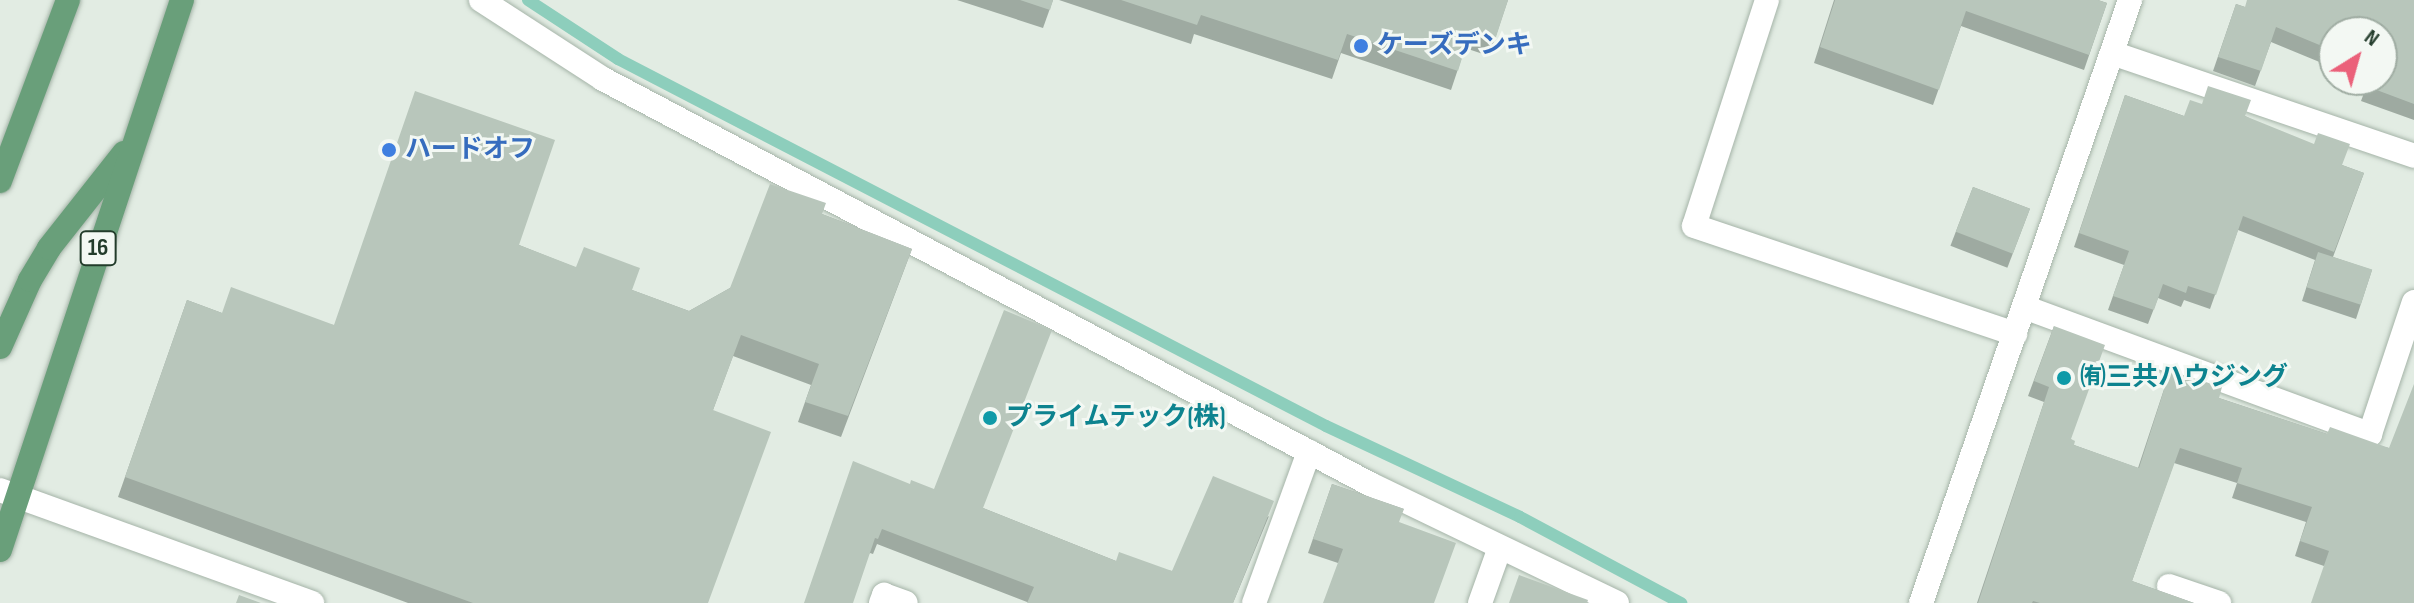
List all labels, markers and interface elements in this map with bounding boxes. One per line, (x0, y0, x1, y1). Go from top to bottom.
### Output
north arrow (2318, 16, 2398, 96)
text: N (2359, 24, 2384, 52)
place label: ケーズデンキ (1377, 30, 1533, 62)
marker: ケーズデンキ (1352, 37, 1370, 55)
place label: ハードオフ (405, 134, 535, 166)
marker: ハードオフ (380, 141, 398, 159)
road number: 16 (78, 228, 118, 268)
place label: ㈲三共ハウジング (2080, 362, 2288, 394)
marker: ㈲三共ハウジング (2055, 369, 2073, 387)
place label: プライムテック(株) (1006, 402, 1226, 434)
marker: プライムテック(株) (981, 409, 999, 427)

